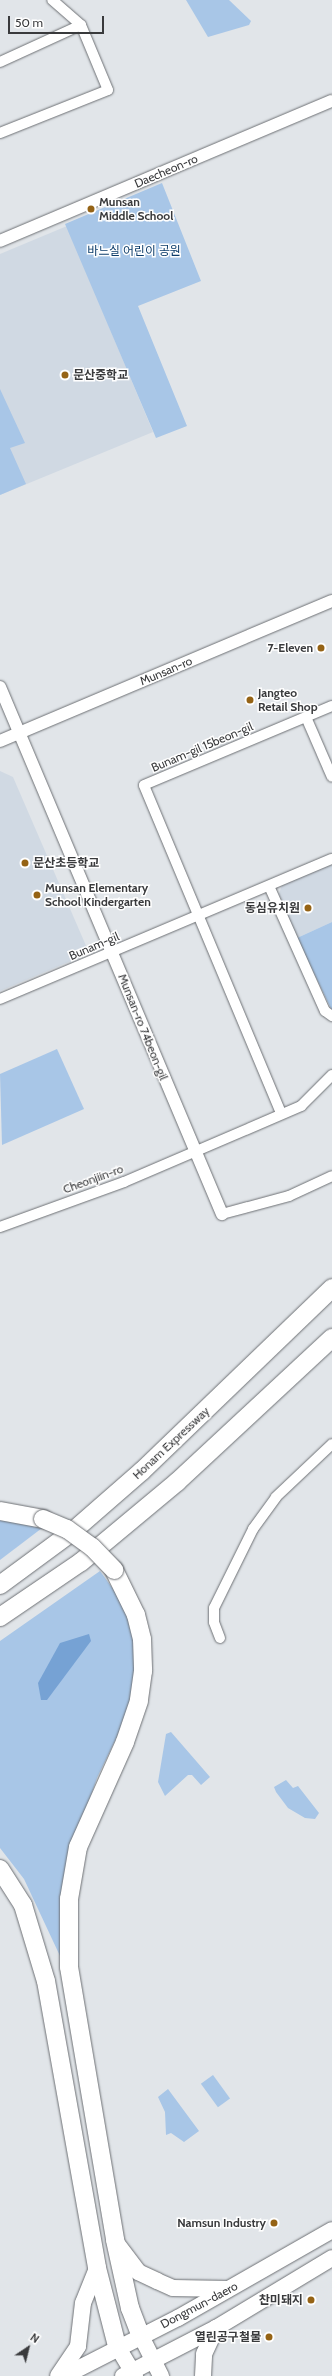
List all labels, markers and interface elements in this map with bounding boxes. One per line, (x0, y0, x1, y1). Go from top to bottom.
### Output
scale bar (10, 8, 106, 34)
text: 50 m (15, 15, 43, 30)
street label: Daecheon-ro (132, 151, 200, 191)
place label: Munsan Middle School (99, 195, 173, 223)
marker: Munsan Middle School (86, 204, 96, 214)
park label: 바느실 어린이 공원 (87, 244, 181, 258)
place label: 문산중학교 (73, 368, 128, 382)
marker: 문산중학교 (60, 370, 70, 380)
place label: 7-Eleven (267, 641, 313, 655)
marker: 7-Eleven (316, 643, 326, 653)
street label: Munsan-ro (138, 654, 194, 688)
place label: Jangteo Retail Shop (258, 686, 318, 714)
marker: Jangteo Retail Shop (245, 695, 255, 705)
street label: Bunam-gil 15beon-gil (149, 719, 255, 775)
place label: 문산초등학교 (33, 856, 99, 870)
marker: 문산초등학교 (20, 858, 30, 868)
place label: Munsan Elementary School Kindergarten (45, 881, 151, 909)
marker: Munsan Elementary School Kindergarten (32, 890, 42, 900)
place label: 동심유치원 (245, 901, 300, 915)
marker: 동심유치원 (303, 903, 313, 913)
street label: Bunam-gil (67, 929, 121, 963)
street label: Munsan-ro 74beon-gil (115, 972, 171, 1082)
street label: Cheonjiin-ro (61, 1161, 125, 1197)
street label: Honam Expressway (130, 1404, 212, 1482)
place label: Namsun Industry (177, 2216, 266, 2230)
marker: Namsun Industry (269, 2218, 279, 2228)
street label: Dongmun-daero (158, 2279, 240, 2331)
place label: 찬미돼지 (259, 2293, 303, 2307)
marker: 찬미돼지 (306, 2295, 316, 2305)
north arrow (8, 2328, 48, 2368)
text: N (28, 2330, 42, 2346)
place label: 열린공구철물 (195, 2330, 261, 2344)
marker: 열린공구철물 (264, 2332, 274, 2342)

